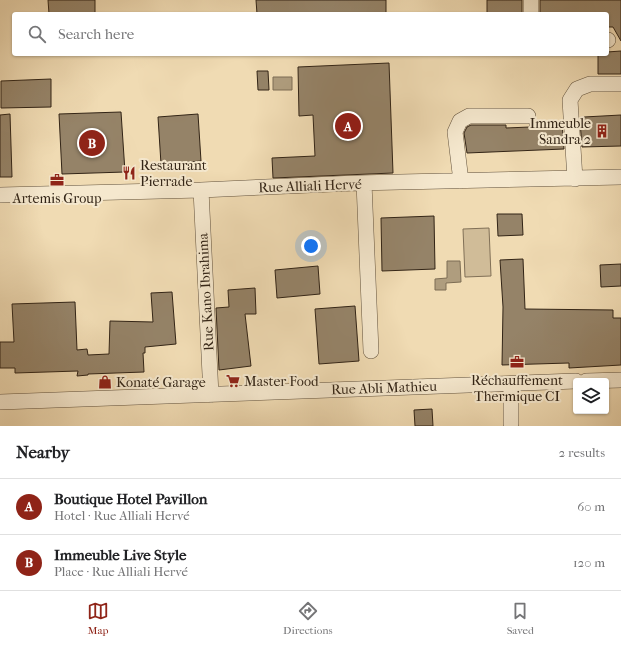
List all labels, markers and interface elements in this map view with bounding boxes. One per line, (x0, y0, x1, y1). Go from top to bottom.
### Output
search box (12, 12, 609, 56)
icon: search (26, 23, 48, 45)
text: Search here (58, 25, 134, 43)
pin: A (335, 111, 361, 141)
place label: Immeuble Sandra 2 (530, 115, 591, 148)
building icon: Immeuble Sandra 2 (594, 123, 610, 139)
pin: B (79, 128, 105, 158)
place label: Restaurant Pierrade (140, 157, 207, 190)
restaurant icon: Restaurant Pierrade (121, 165, 137, 181)
office icon: Artemis Group (49, 172, 65, 188)
street label: Rue Alliali Hervé (258, 176, 362, 196)
place label: Artemis Group (11, 190, 102, 207)
street label: Rue Kano Ibrahima (194, 232, 218, 351)
your location (301, 236, 321, 256)
office icon: Réchauffement Thermique CI (509, 354, 525, 370)
place label: Réchauffement Thermique CI (471, 372, 563, 405)
supermarket icon: Master Food (225, 373, 241, 389)
place label: Master Food (244, 373, 319, 390)
shop icon: Konaté Garage (97, 374, 113, 390)
place label: Konaté Garage (116, 374, 206, 391)
street label: Rue Abli Mathieu (331, 378, 437, 398)
map controls (573, 378, 609, 414)
button: layers (573, 378, 609, 414)
text: Nearby (16, 442, 70, 462)
text: 2 results (559, 445, 605, 460)
text: Boutique Hotel Pavillon (54, 490, 207, 508)
text: A (25, 499, 33, 514)
text: 60 m (577, 499, 605, 514)
text: Hotel · Rue Alliali Hervé (54, 508, 190, 523)
text: Immeuble Live Style (54, 546, 186, 564)
text: B (25, 555, 33, 570)
text: 120 m (573, 555, 605, 570)
text: Place · Rue Alliali Hervé (54, 564, 188, 579)
tab: Map (87, 600, 109, 637)
tab: Directions (283, 600, 333, 637)
tab: Saved (507, 600, 534, 637)

